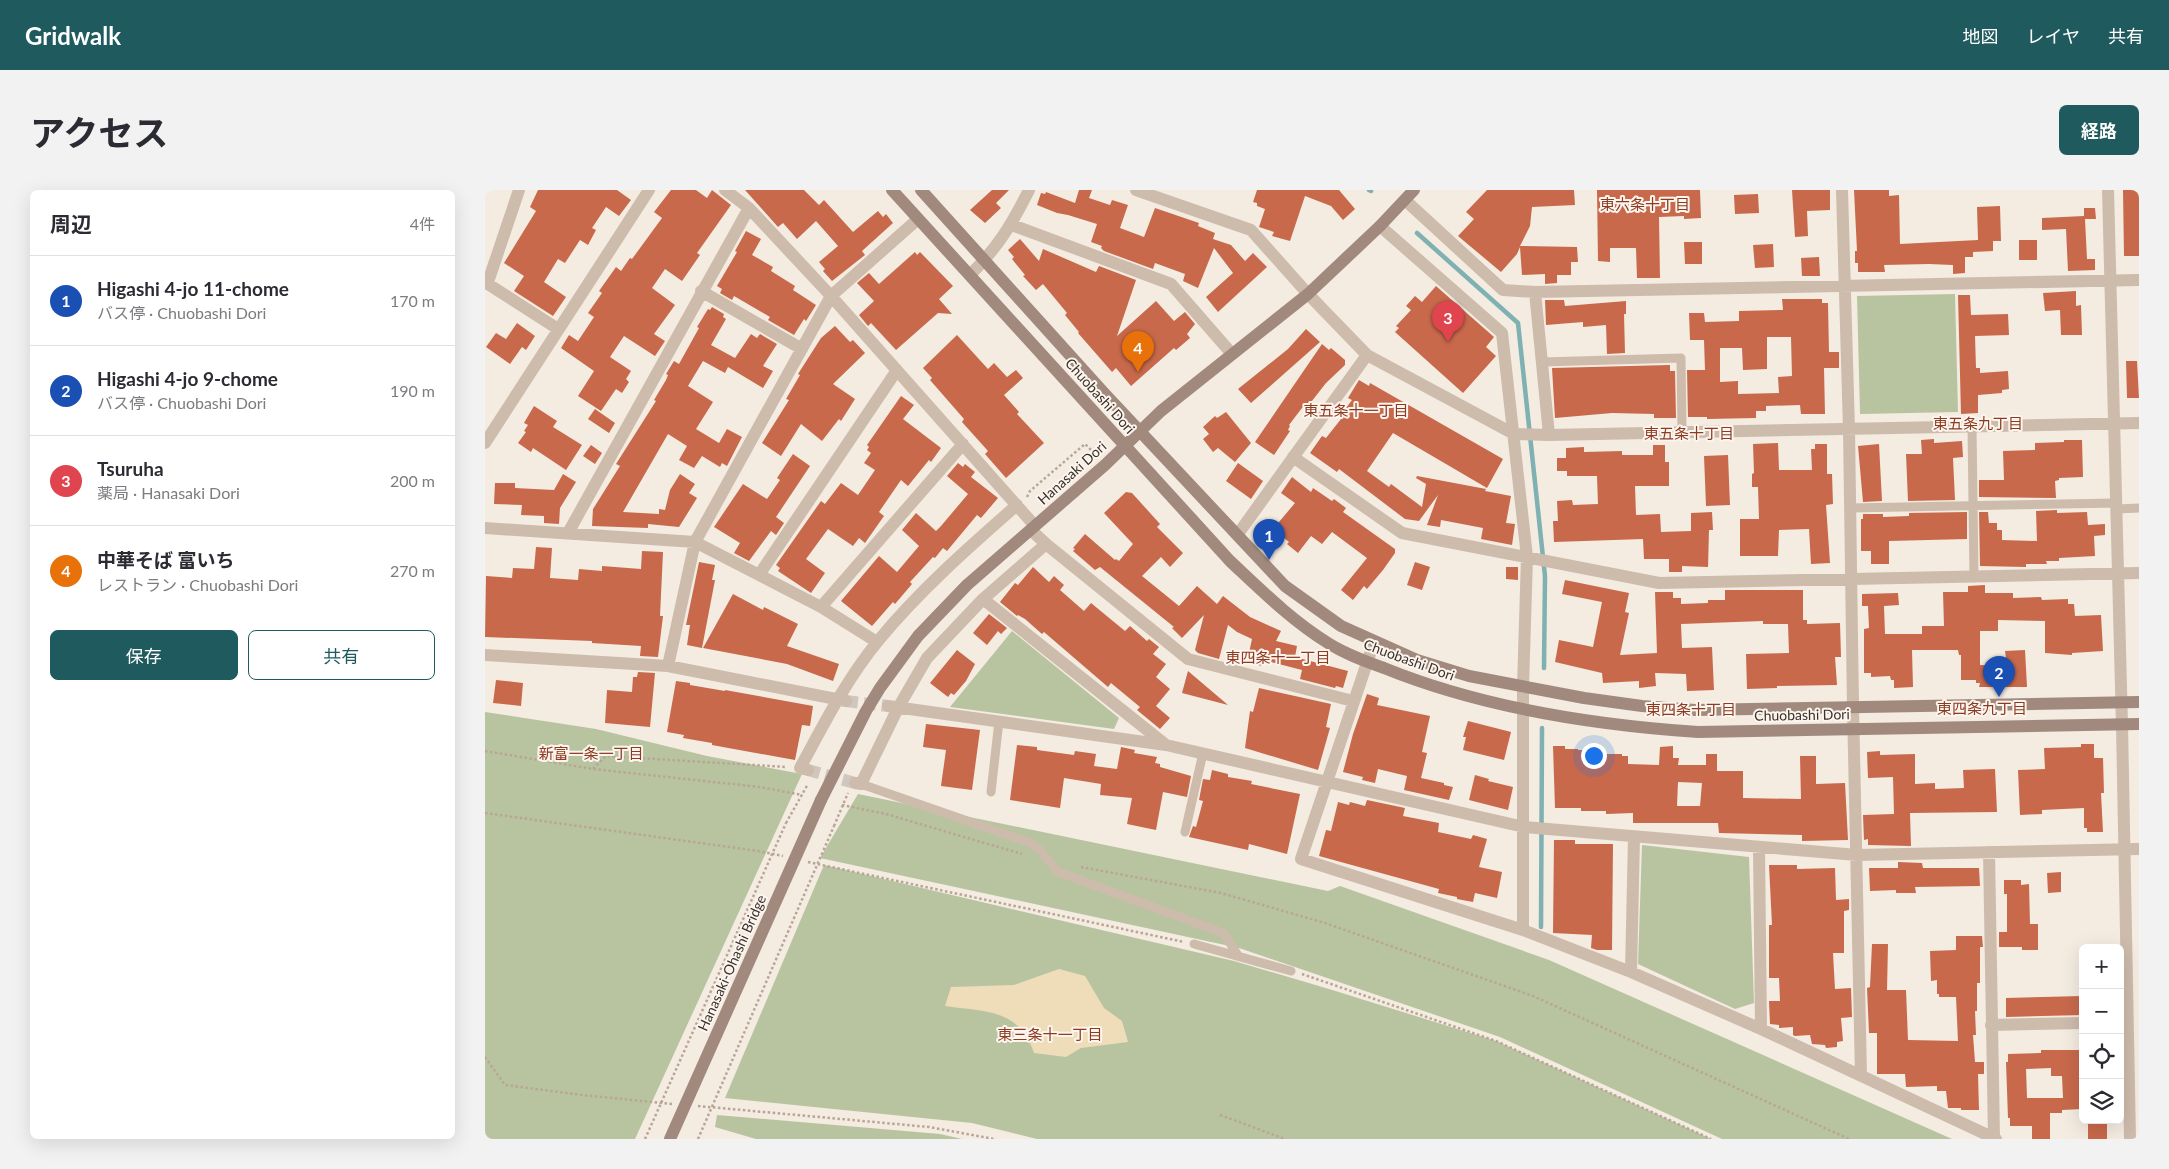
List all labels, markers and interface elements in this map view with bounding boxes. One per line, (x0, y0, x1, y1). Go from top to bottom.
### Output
text: Gridwalk (25, 21, 121, 50)
text: 地図 (1963, 25, 1999, 47)
text: レイヤ (2027, 25, 2080, 47)
text: 共有 (2108, 25, 2144, 47)
button: 経路 (2059, 105, 2139, 155)
text: アクセス (30, 111, 168, 153)
district label: 東六条十丁目 (1600, 195, 1690, 213)
text: 周辺 (50, 211, 92, 236)
text: 4件 (410, 214, 435, 233)
text: Higashi 4-jo 11-chome (97, 277, 289, 300)
text: 1 (61, 291, 71, 310)
text: 170 m (390, 291, 435, 310)
pin: 3 (1432, 301, 1464, 342)
text: バス停 · Chuobashi Dori (97, 303, 266, 322)
pin: 4 (1122, 331, 1154, 372)
street label: Chuobashi Dori (1062, 355, 1139, 437)
text: Higashi 4-jo 9-chome (97, 367, 278, 390)
text: 2 (61, 381, 71, 400)
text: 190 m (390, 381, 435, 400)
text: バス停 · Chuobashi Dori (97, 393, 266, 412)
district label: 東五条十一丁目 (1303, 401, 1409, 419)
district label: 東五条九丁目 (1933, 414, 2023, 432)
district label: 東五条十丁目 (1644, 424, 1734, 442)
street label: Hanasaki Dori (1034, 437, 1109, 508)
text: Tsuruha (97, 457, 164, 480)
text: 3 (61, 471, 71, 490)
text: 200 m (390, 471, 435, 490)
text: 薬局 · Hanasaki Dori (97, 483, 240, 502)
pin: 1 (1253, 519, 1285, 560)
text: 中華そば 富いち (97, 548, 235, 571)
text: 4 (61, 561, 71, 580)
text: 270 m (390, 561, 435, 580)
text: レストラン · Chuobashi Dori (97, 575, 298, 594)
button: 保存 (50, 630, 238, 680)
button: 共有 (248, 630, 435, 680)
street label: Chuobashi Dori (1361, 635, 1457, 684)
district label: 東四条十一丁目 (1225, 648, 1331, 666)
pin: 2 (1983, 656, 2015, 697)
district label: 東四条九丁目 (1937, 699, 2027, 717)
district label: 東四条十丁目 (1646, 700, 1736, 718)
street label: Chuobashi Dori (1754, 705, 1850, 724)
your location (1581, 743, 1607, 769)
district label: 新富一条一丁目 (538, 744, 644, 762)
street label: Hanasaki-Ohashi Bridge (694, 892, 769, 1034)
map controls (2079, 944, 2124, 1124)
button: + (2079, 944, 2124, 989)
button: − (2079, 989, 2124, 1034)
district label: 東三条十一丁目 (997, 1025, 1103, 1043)
button: locate (2079, 1034, 2124, 1079)
button: layers (2079, 1079, 2124, 1124)

